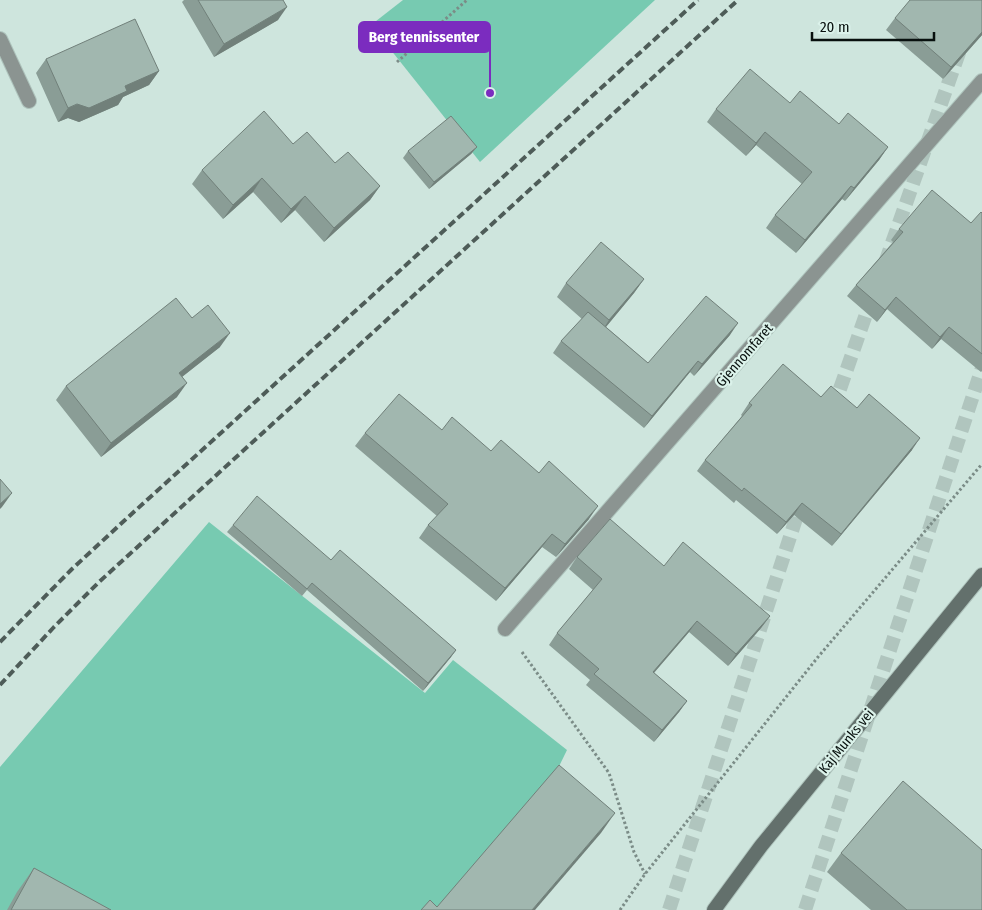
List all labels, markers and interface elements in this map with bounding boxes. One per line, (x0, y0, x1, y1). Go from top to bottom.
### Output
scale bar (812, 10, 934, 42)
text: 20 m (820, 18, 850, 36)
callout: Berg tennissenter (359, 22, 490, 52)
text: Berg tennissenter (369, 28, 480, 46)
street label: Gjennomfaret (712, 320, 777, 390)
street label: Kaj Munks vei (815, 706, 877, 777)

